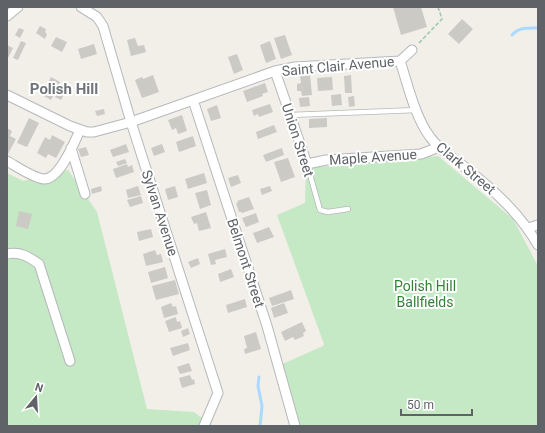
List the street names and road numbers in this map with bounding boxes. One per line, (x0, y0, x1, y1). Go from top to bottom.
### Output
street label: Saint Clair Avenue (281, 53, 395, 79)
street label: Union Street (279, 101, 318, 179)
street label: Clark Street (433, 139, 499, 198)
street label: Maple Avenue (329, 146, 417, 168)
street label: Sylvan Avenue (139, 168, 181, 258)
street label: Belmont Street (224, 217, 268, 310)

